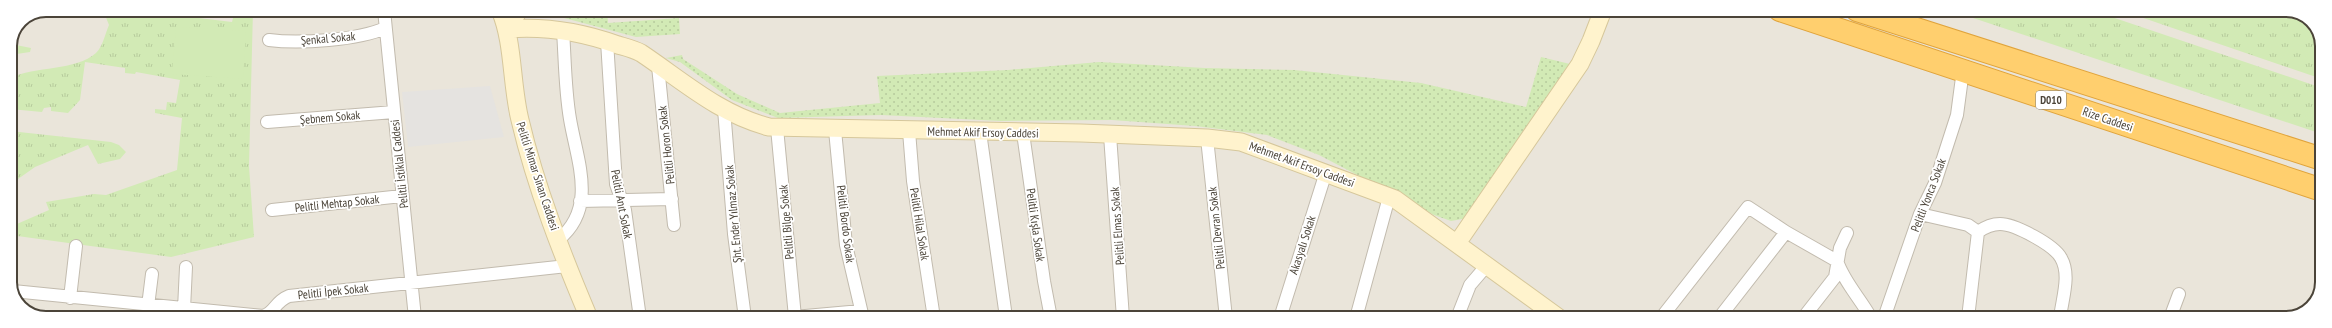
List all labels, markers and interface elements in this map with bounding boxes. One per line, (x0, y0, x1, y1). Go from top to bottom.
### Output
street label: Şenkal Sokak (300, 28, 356, 48)
road number: D010 (2036, 91, 2066, 109)
street label: Rize Caddesi (2081, 103, 2135, 135)
street label: Pelitli Horon Sokak (654, 105, 678, 185)
street label: Şebnem Sokak (299, 107, 361, 127)
street label: Pelitli İstiklal Caddesi (387, 119, 411, 209)
street label: Pelitli Mimar Sinan Caddesi (513, 120, 563, 232)
street label: Mehmet Akif Ersoy Caddesi (927, 124, 1039, 140)
street label: Mehmet Akif Ersoy Caddesi (1247, 138, 1357, 190)
street label: Pelitli Yonca Sokak (1907, 156, 1949, 234)
street label: Şht. Ender Yılmaz Sokak (721, 164, 745, 264)
street label: Pelitli Anıt Sokak (608, 168, 636, 240)
street label: Pelitli Bilge Sokak (775, 184, 797, 260)
street label: Pelitli Bordo Sokak (834, 184, 858, 264)
street label: Pelitli Elmas Sokak (1107, 186, 1127, 266)
street label: Pelitli Devran Sokak (1204, 186, 1228, 270)
street label: Pelitli Hilal Sokak (907, 187, 933, 262)
street label: Pelitli Kışla Sokak (1023, 187, 1049, 263)
street label: Pelitli Mehtap Sokak (294, 191, 380, 215)
street label: Akasyalı Sokak (1285, 213, 1319, 276)
street label: Pelitli İpek Sokak (297, 280, 369, 302)

